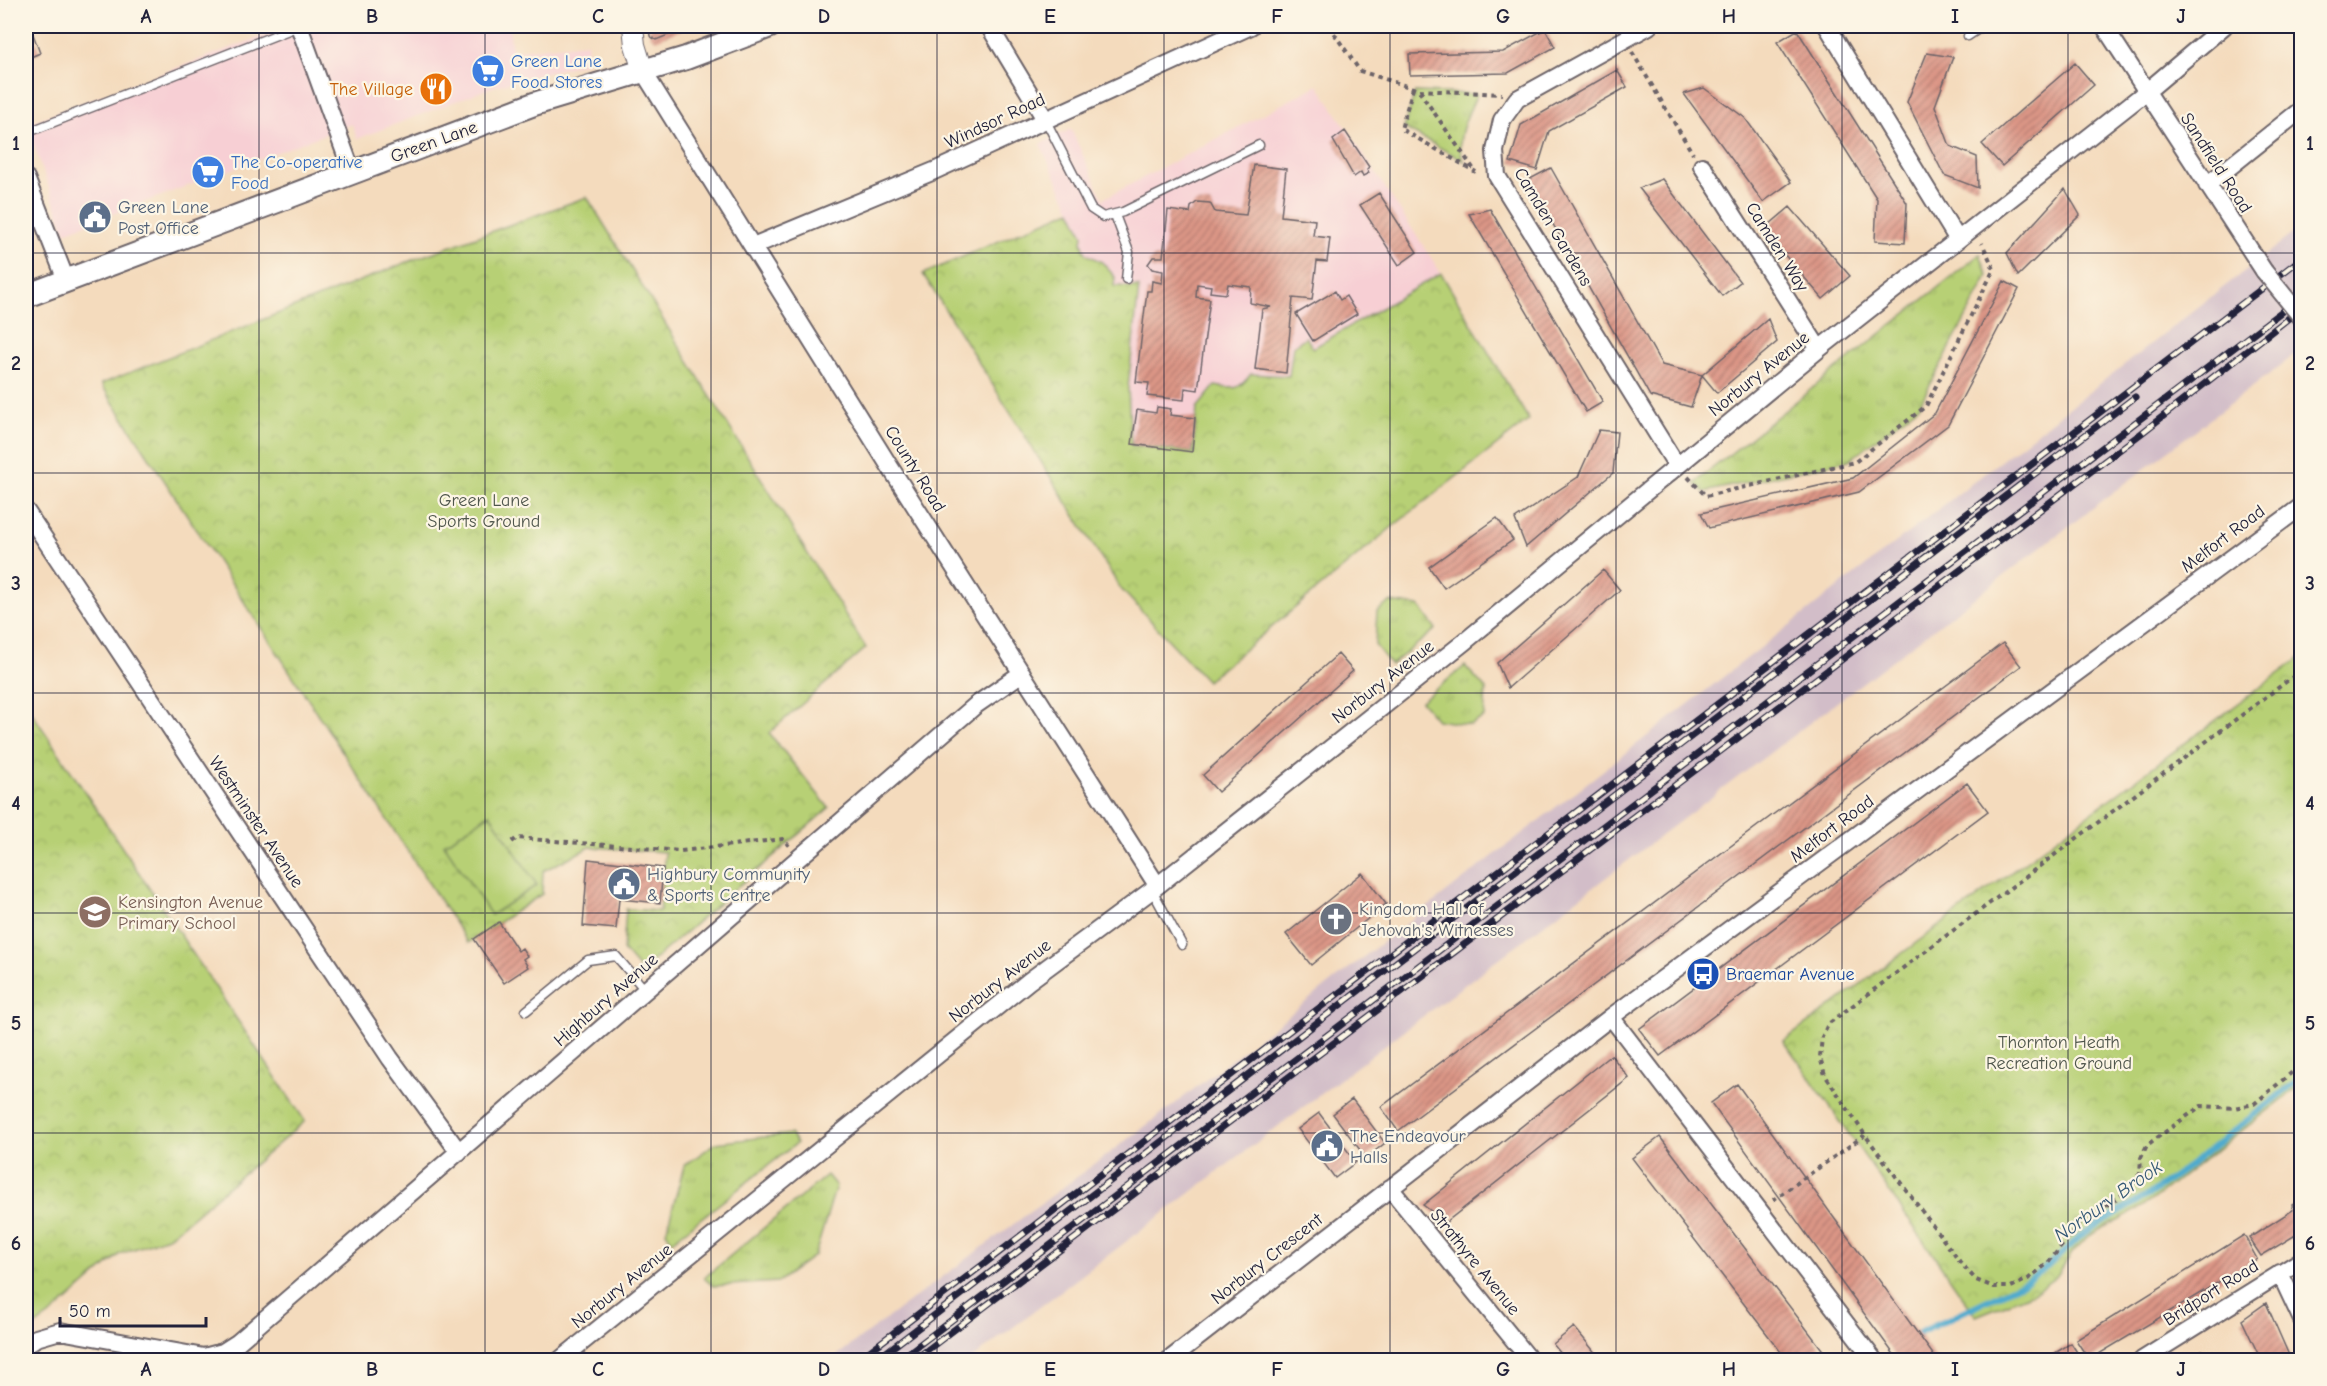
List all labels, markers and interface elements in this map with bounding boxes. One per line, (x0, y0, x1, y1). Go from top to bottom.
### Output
text: A (140, 5, 152, 28)
text: B (366, 5, 378, 28)
text: C (592, 5, 604, 28)
text: D (818, 5, 830, 28)
text: E (1044, 5, 1056, 28)
text: F (1271, 5, 1283, 28)
text: G (1496, 5, 1510, 28)
text: H (1722, 5, 1736, 28)
text: I (1951, 5, 1959, 28)
text: J (2176, 5, 2186, 28)
place label: Green Lane Food Stores (511, 51, 602, 93)
supermarket icon: Green Lane Food Stores (470, 53, 506, 89)
restaurant icon: The Village (418, 71, 454, 107)
place label: The Village (329, 79, 413, 100)
street label: Windsor Road (942, 89, 1048, 153)
street label: Sandfield Road (2176, 109, 2256, 217)
street label: Green Lane (388, 117, 480, 167)
text: 1 (12, 132, 20, 155)
text: 1 (2306, 132, 2314, 155)
place label: The Co-operative Food (231, 152, 363, 194)
supermarket icon: The Co-operative Food (190, 154, 226, 190)
street label: Camden Gardens (1509, 164, 1597, 290)
place label: Green Lane Post Office (118, 197, 209, 239)
street label: Camden Way (1741, 198, 1813, 296)
public building icon: Green Lane Post Office (77, 199, 113, 235)
street label: Norbury Avenue (1704, 327, 1814, 421)
text: 2 (11, 352, 21, 375)
text: 2 (2305, 352, 2315, 375)
street label: County Road (880, 422, 950, 516)
park label: Green Lane Sports Ground (428, 490, 540, 532)
street label: Melfort Road (2177, 501, 2269, 577)
text: 3 (11, 572, 21, 595)
text: 3 (2305, 572, 2315, 595)
street label: Norbury Avenue (1328, 636, 1438, 728)
street label: Westminster Avenue (204, 752, 308, 892)
street label: Melfort Road (1786, 791, 1878, 867)
text: 4 (11, 792, 21, 815)
text: 4 (2305, 792, 2315, 815)
place label: Highbury Community & Sports Centre (647, 864, 811, 906)
public building icon: Highbury Community & Sports Centre (606, 866, 642, 902)
place label: Kensington Avenue Primary School (118, 892, 263, 934)
school or university icon: Kensington Avenue Primary School (77, 894, 113, 930)
place label: Kingdom Hall of Jehovah's Witnesses (1359, 899, 1514, 941)
church icon: Kingdom Hall of Jehovah's Witnesses (1318, 901, 1354, 937)
street label: Norbury Avenue (945, 935, 1055, 1027)
street label: Highbury Avenue (550, 949, 662, 1051)
bus stop icon: Braemar Avenue (1685, 956, 1721, 992)
place label: Braemar Avenue (1726, 964, 1854, 985)
text: 5 (11, 1012, 21, 1035)
text: 5 (2305, 1012, 2315, 1035)
park label: Thornton Heath Recreation Ground (1986, 1032, 2132, 1074)
place label: The Endeavour Halls (1350, 1126, 1467, 1168)
public building icon: The Endeavour Halls (1309, 1128, 1345, 1164)
water label: Norbury Brook (2049, 1155, 2167, 1247)
street label: Strathyre Avenue (1426, 1205, 1524, 1319)
street label: Norbury Crescent (1207, 1208, 1328, 1309)
text: 6 (11, 1232, 21, 1255)
text: 6 (2305, 1232, 2315, 1255)
street label: Norbury Avenue (567, 1239, 677, 1333)
street label: Bridport Road (2160, 1255, 2262, 1331)
scale bar (60, 1290, 206, 1328)
text: 50 m (69, 1301, 111, 1322)
text: A (140, 1358, 152, 1381)
text: B (366, 1358, 378, 1381)
text: C (592, 1358, 604, 1381)
text: D (818, 1358, 830, 1381)
text: E (1044, 1358, 1056, 1381)
text: F (1271, 1358, 1283, 1381)
text: G (1496, 1358, 1510, 1381)
text: H (1722, 1358, 1736, 1381)
text: I (1951, 1358, 1959, 1381)
text: J (2176, 1358, 2186, 1381)

